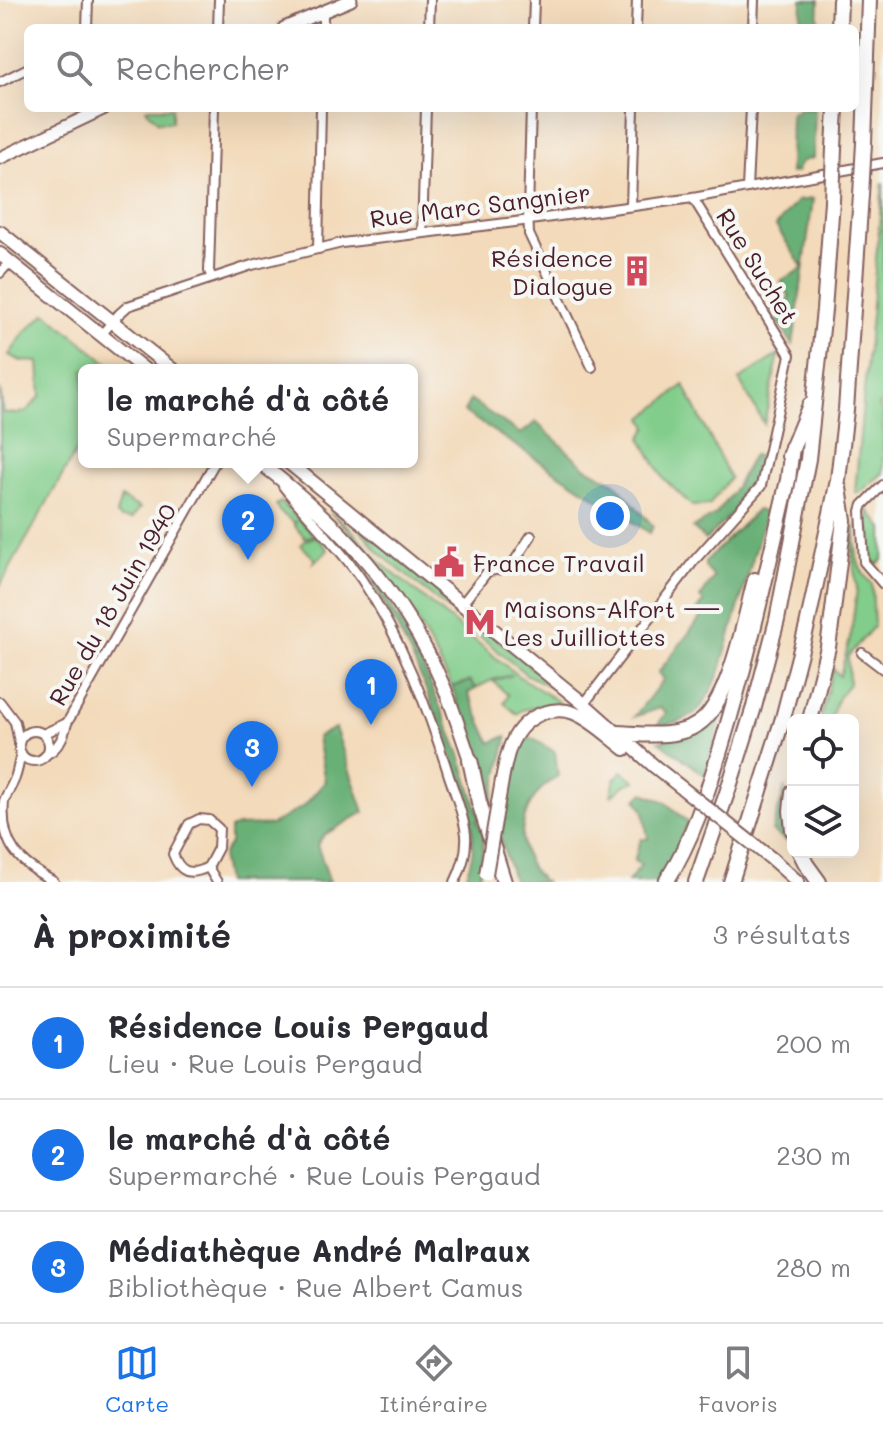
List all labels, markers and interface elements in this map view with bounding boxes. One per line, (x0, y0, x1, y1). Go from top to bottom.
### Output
search box (24, 24, 859, 112)
icon: search (52, 46, 96, 90)
text: Rechercher (116, 48, 290, 88)
street label: Rue Marc Sangnier (368, 176, 592, 234)
street label: Rue Suchet (710, 202, 806, 330)
place label: Résidence Dialogue (491, 242, 613, 301)
building icon: Résidence Dialogue (620, 254, 654, 288)
popup (78, 364, 418, 468)
text: le marché d'à côté (107, 379, 389, 419)
text: Supermarché (107, 419, 277, 453)
pin: 2 (222, 494, 274, 560)
your location (590, 496, 630, 536)
street label: Rue du 18 Juin 1940 (41, 497, 183, 711)
public building icon: France Travail (432, 545, 466, 579)
place label: France Travail (473, 547, 645, 578)
place label: Maisons-Alfort — Les Juilliottes (504, 593, 720, 652)
metro station icon: Maisons-Alfort — Les Juilliottes (463, 605, 497, 639)
pin: 1 (345, 659, 397, 725)
map controls (787, 714, 859, 858)
button: locate (787, 714, 859, 786)
pin: 3 (226, 721, 278, 787)
button: layers (787, 786, 859, 858)
text: À proximité (32, 912, 231, 957)
text: 3 résultats (713, 917, 851, 951)
text: Résidence Louis Pergaud (108, 1006, 489, 1046)
text: 1 (52, 1026, 64, 1060)
text: 200 m (775, 1026, 851, 1060)
text: Lieu · Rue Louis Pergaud (108, 1046, 422, 1080)
text: le marché d'à côté (108, 1118, 390, 1158)
text: 2 (51, 1138, 65, 1172)
text: 230 m (776, 1138, 851, 1172)
text: Supermarché · Rue Louis Pergaud (108, 1158, 541, 1192)
text: Médiathèque André Malraux (108, 1230, 531, 1270)
text: 3 (50, 1250, 66, 1284)
text: 280 m (776, 1250, 851, 1284)
text: Bibliothèque · Rue Albert Camus (108, 1270, 523, 1304)
tab: Carte (105, 1341, 169, 1418)
tab: Itinéraire (380, 1341, 488, 1418)
tab: Favoris (698, 1341, 778, 1418)

